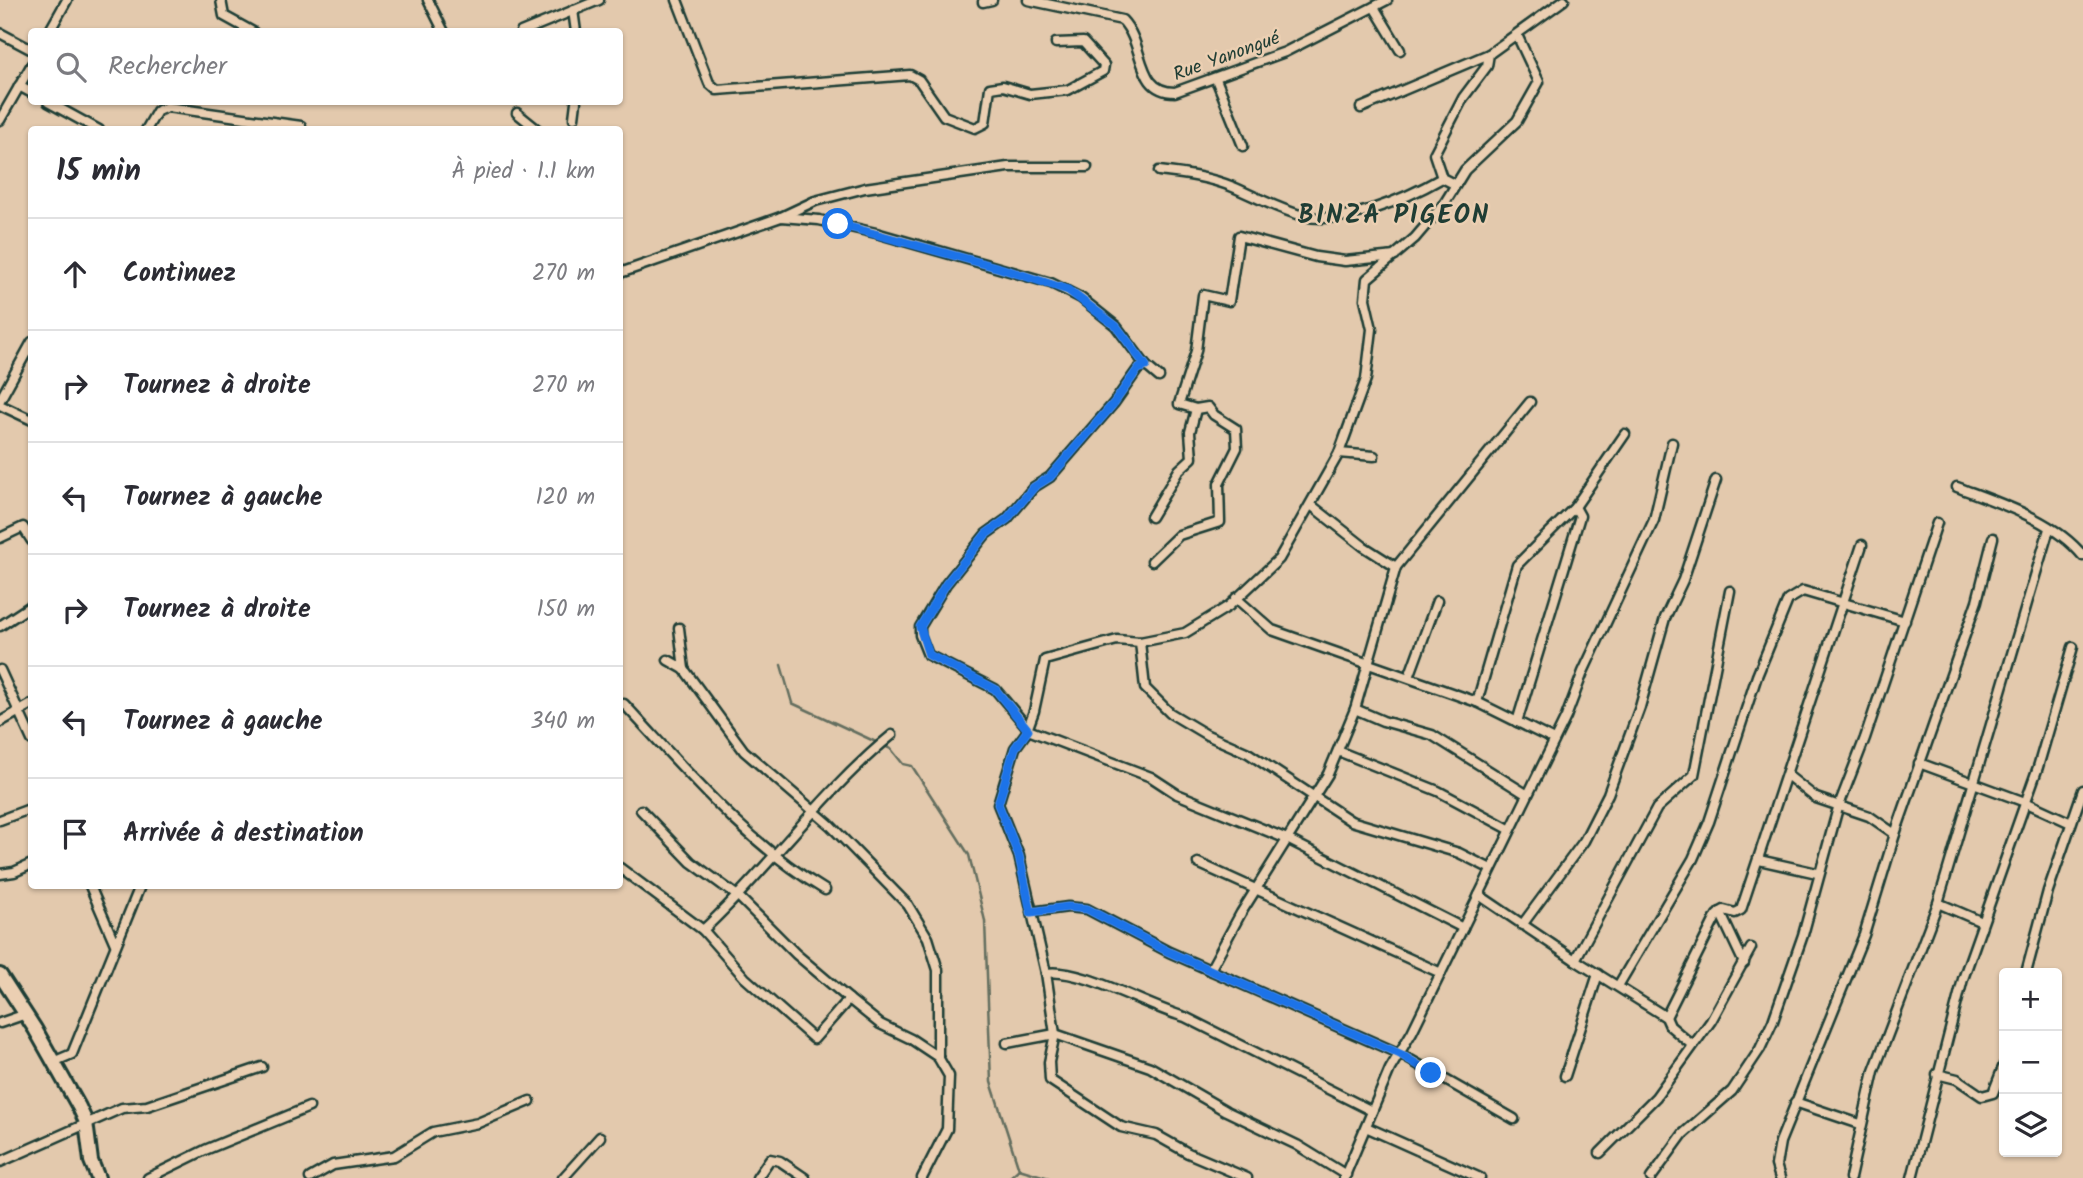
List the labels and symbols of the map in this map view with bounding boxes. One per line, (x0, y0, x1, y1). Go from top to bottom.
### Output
street label: Rue Yanongué (1169, 23, 1285, 90)
district label: BINZA PIGEON (1298, 195, 1490, 237)
route start (822, 208, 853, 239)
route end (1415, 1057, 1446, 1088)

